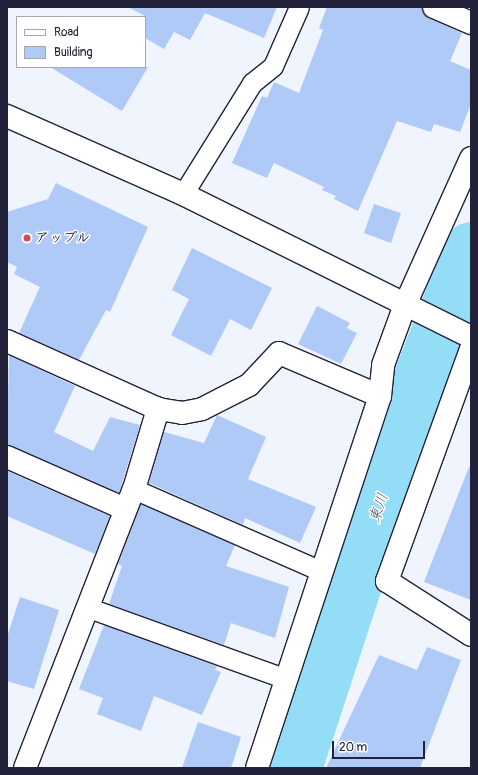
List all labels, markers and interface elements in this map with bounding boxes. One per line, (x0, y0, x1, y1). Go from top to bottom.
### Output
legend (16, 16, 146, 68)
text: Road (54, 25, 79, 40)
text: Building (54, 45, 93, 60)
place label: アップル (35, 230, 91, 246)
marker: アップル (22, 233, 32, 243)
water label: 東川 (366, 491, 392, 525)
scale bar (334, 733, 427, 759)
text: 20 m (339, 740, 367, 755)

